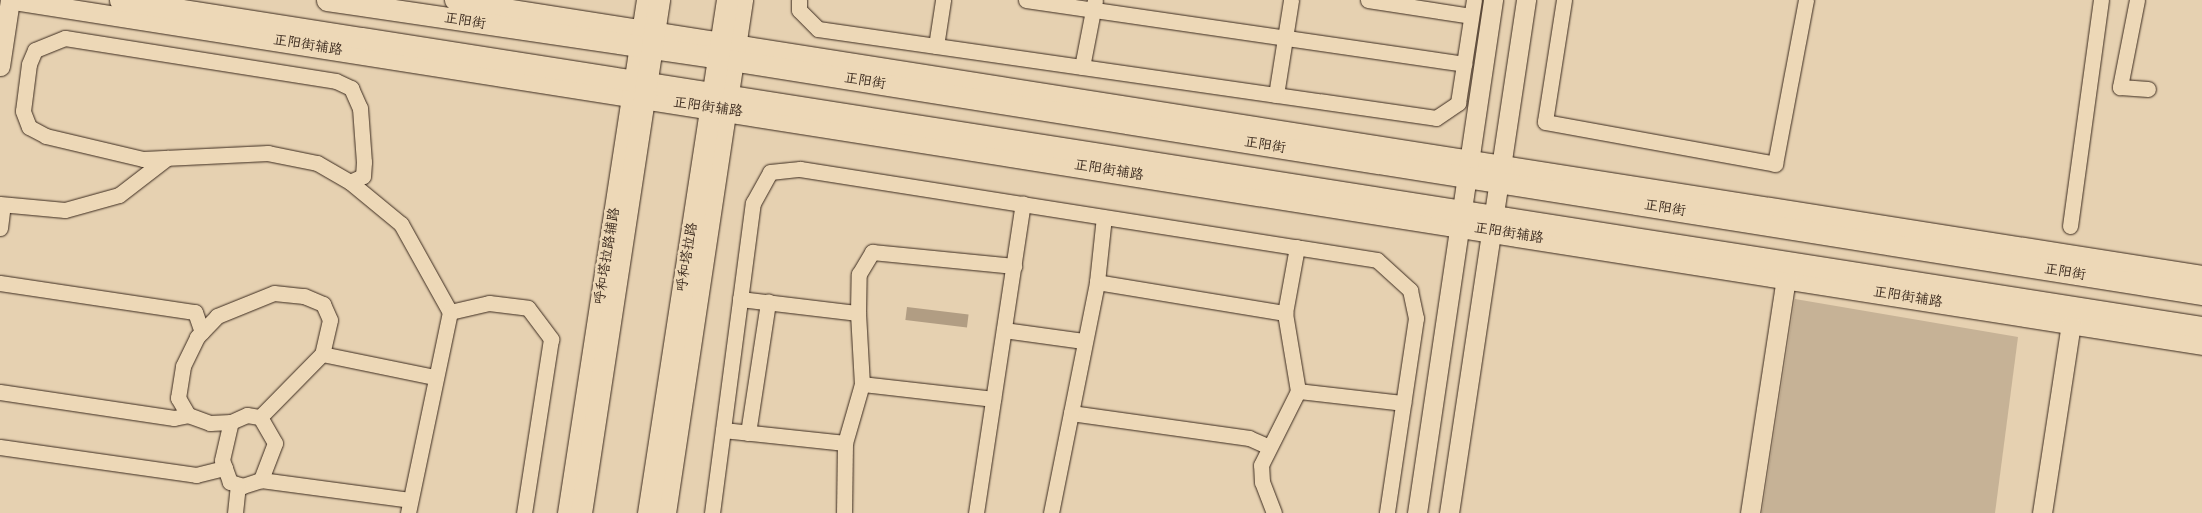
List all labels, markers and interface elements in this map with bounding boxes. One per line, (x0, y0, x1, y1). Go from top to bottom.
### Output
street label: 正阳街 (443, 9, 487, 33)
street label: 正阳街辅路 (272, 31, 344, 59)
street label: 正阳街 (843, 69, 887, 93)
street label: 正阳街辅路 (672, 94, 744, 120)
street label: 正阳街 (1243, 133, 1287, 157)
street label: 正阳街辅路 (1073, 156, 1145, 184)
street label: 正阳街 (1643, 196, 1687, 220)
street label: 呼和塔拉路辅路 (591, 206, 623, 306)
street label: 正阳街辅路 (1473, 219, 1545, 247)
street label: 呼和塔拉路 (673, 221, 701, 293)
street label: 正阳街 (2043, 260, 2087, 284)
street label: 正阳街辅路 (1872, 283, 1944, 311)

